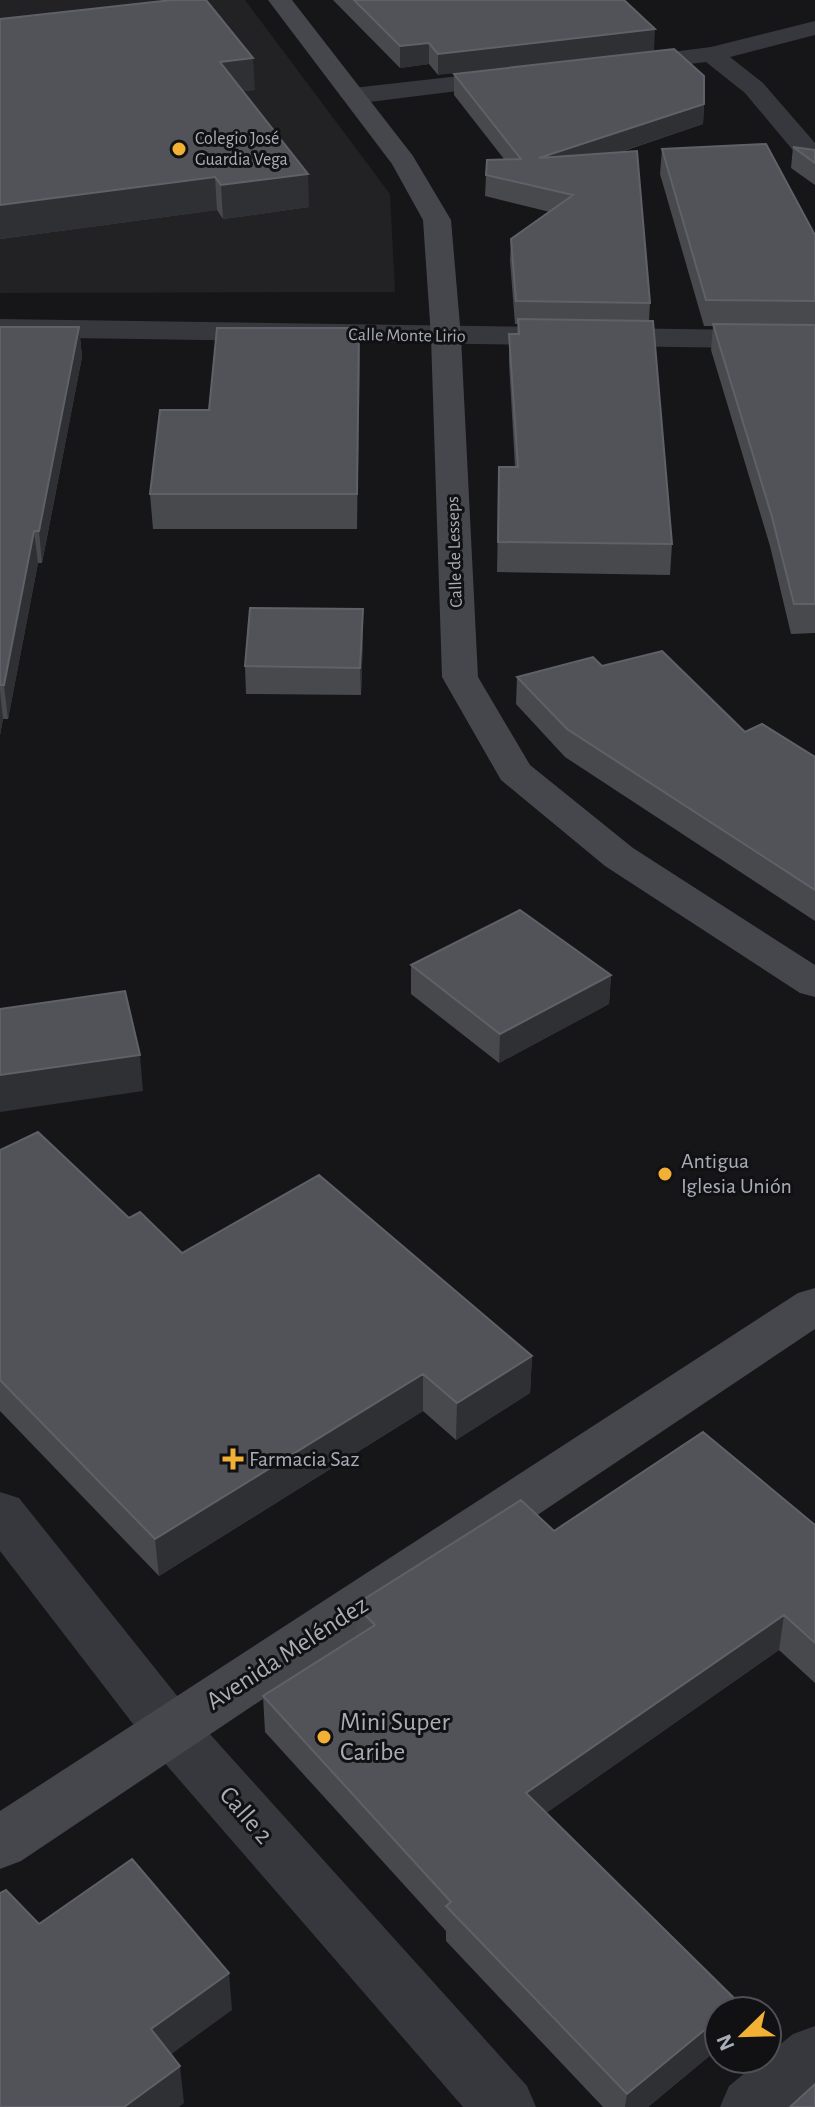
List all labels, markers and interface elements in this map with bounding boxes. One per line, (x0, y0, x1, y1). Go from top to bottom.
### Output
place label: Colegio José Guardia Vega (195, 130, 288, 169)
marker: Colegio José Guardia Vega (170, 140, 188, 158)
street label: Calle Monte Lirio (348, 326, 466, 346)
street label: Calle de Lesseps (444, 496, 466, 608)
place label: Antigua Iglesia Unión (681, 1150, 792, 1197)
marker: Antigua Iglesia Unión (656, 1165, 674, 1183)
place label: Farmacia Saz (249, 1448, 359, 1470)
marker: Farmacia Saz (224, 1450, 242, 1468)
street label: Avenida Meléndez (202, 1591, 372, 1715)
place label: Mini Super Caribe (340, 1709, 451, 1765)
marker: Mini Super Caribe (315, 1728, 333, 1746)
street label: Calle 2 (214, 1781, 278, 1849)
north arrow (703, 1995, 783, 2075)
text: N (712, 2031, 739, 2054)

